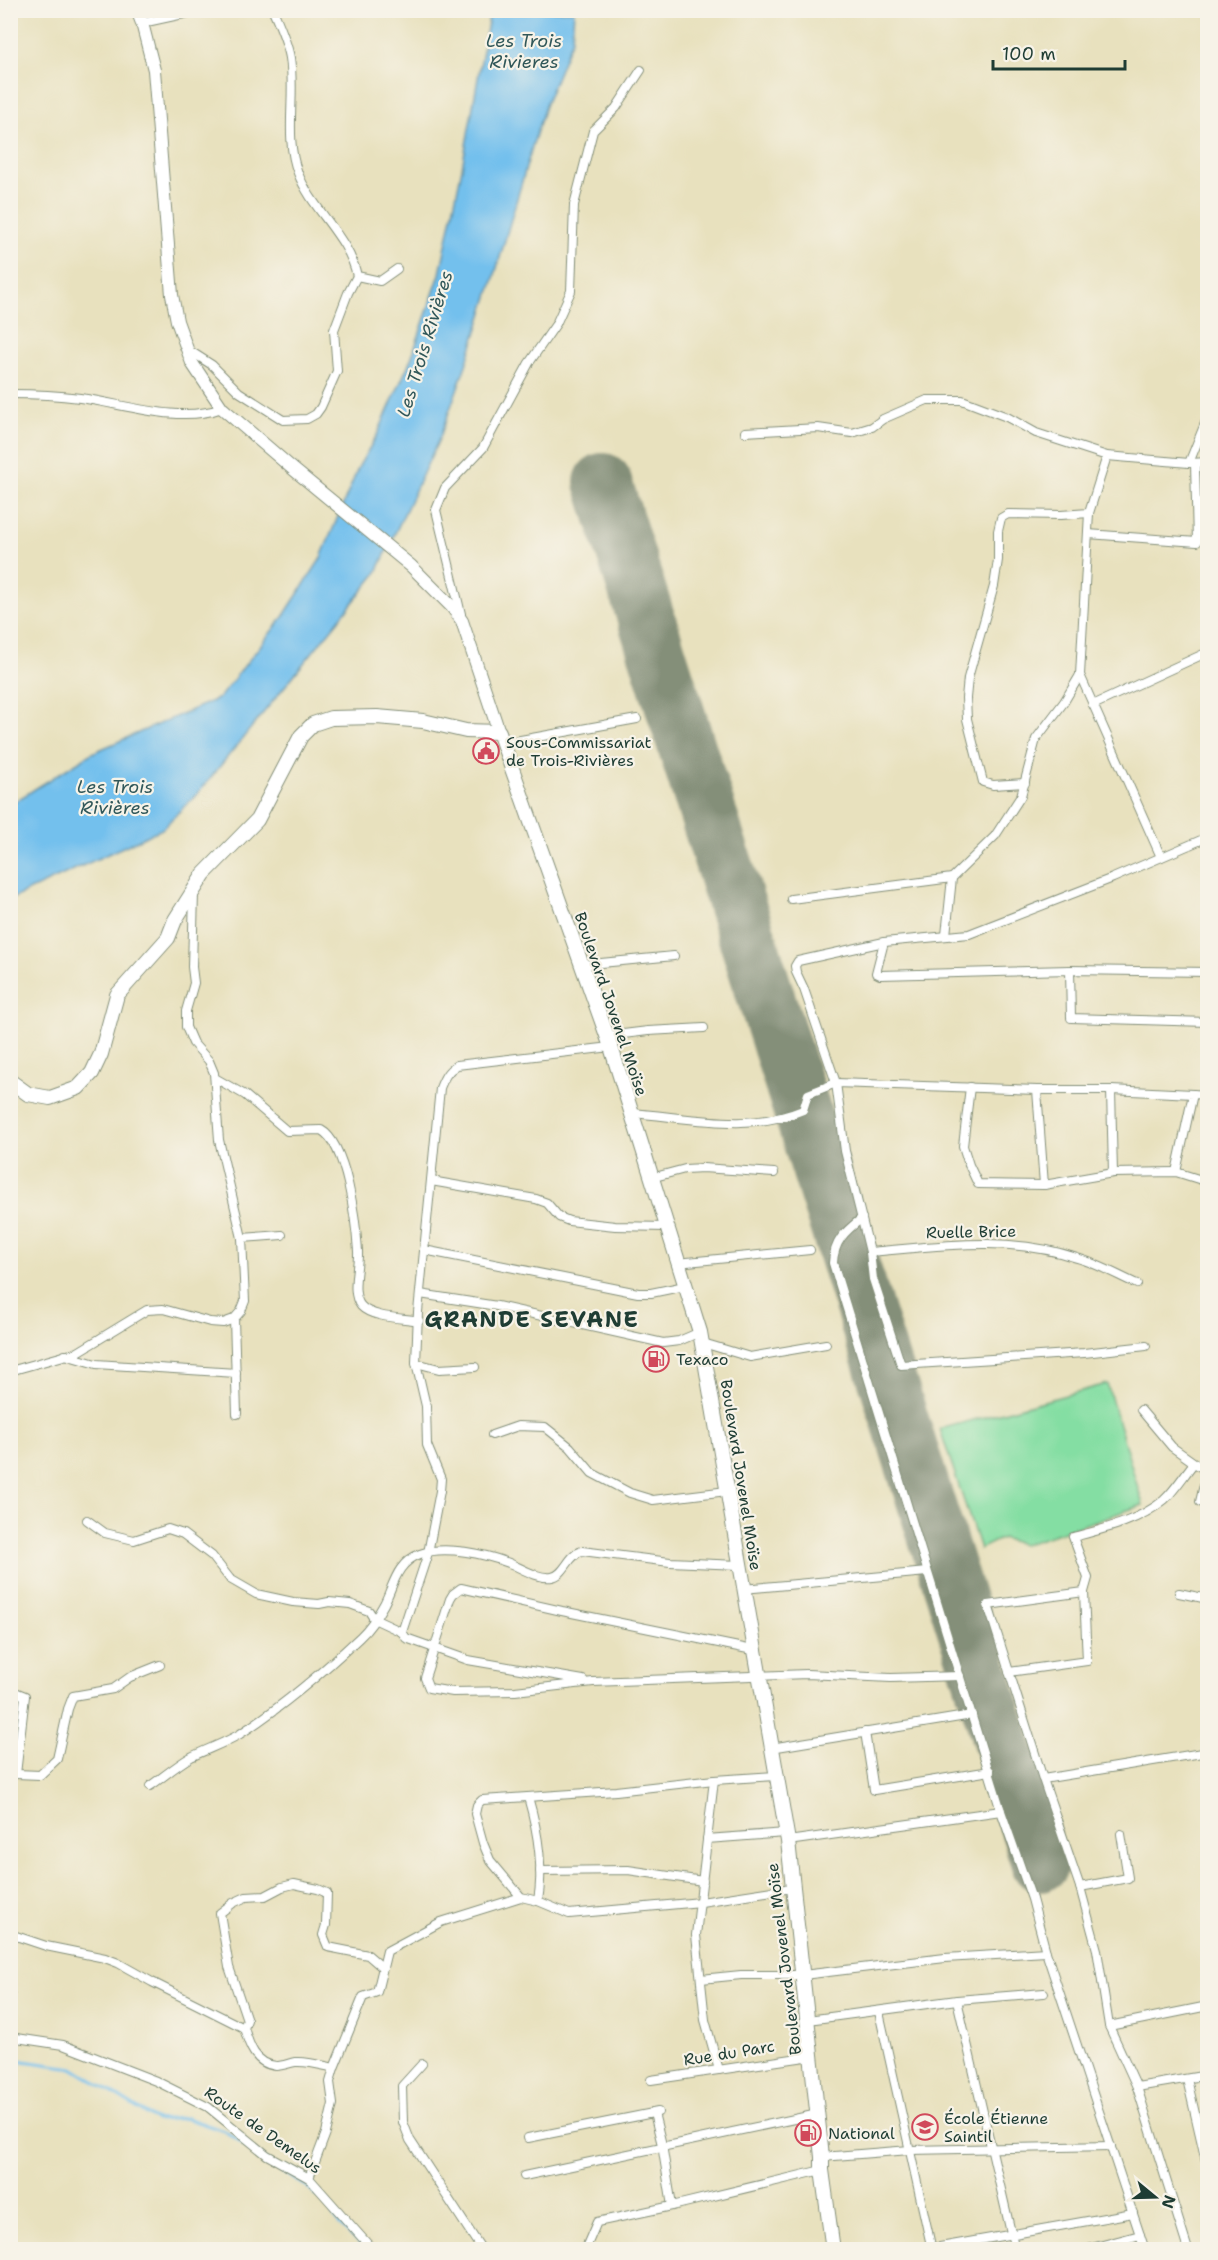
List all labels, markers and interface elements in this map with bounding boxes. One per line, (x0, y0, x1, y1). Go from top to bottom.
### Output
water label: Les Trois Rivieres (486, 29, 562, 74)
scale bar (993, 33, 1125, 71)
text: 100 m (1002, 42, 1056, 66)
water label: Les Trois Rivières (391, 268, 459, 420)
place label: Sous-Commissariat de Trois-Rivières (506, 732, 652, 771)
public building icon: Sous-Commissariat de Trois-Rivières (471, 736, 501, 766)
water label: Les Trois Rivières (77, 775, 153, 820)
street label: Boulevard Jovenel Moïse (570, 909, 652, 1099)
street label: Ruelle Brice (926, 1221, 1016, 1243)
district label: GRANDE SEVANE (425, 1305, 639, 1334)
fuel station icon: Texaco (641, 1344, 671, 1374)
place label: Texaco (676, 1349, 728, 1370)
street label: Boulevard Jovenel Moïse (716, 1378, 766, 1572)
street label: Boulevard Jovenel Moïse (762, 1862, 806, 2056)
street label: Rue du Parc (682, 2035, 776, 2071)
street label: Route de Demelus (200, 2082, 326, 2178)
place label: École Étienne Saintil (944, 2108, 1048, 2147)
school or university icon: École Étienne Saintil (910, 2112, 940, 2142)
fuel station icon: National (793, 2118, 823, 2148)
place label: National (828, 2123, 895, 2144)
north arrow (1125, 2167, 1185, 2227)
text: N (1157, 2192, 1181, 2211)

